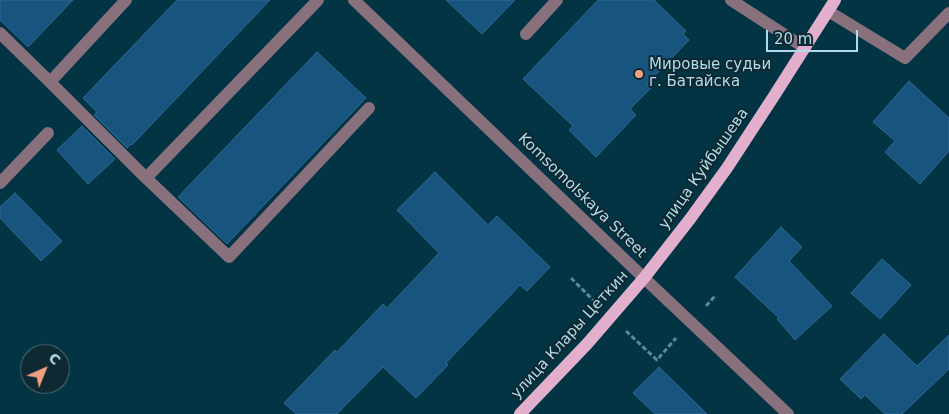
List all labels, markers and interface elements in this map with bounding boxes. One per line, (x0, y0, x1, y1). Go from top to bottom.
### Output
scale bar (769, 20, 862, 52)
text: 20 m (774, 30, 812, 48)
place label: Мировые судьи г. Батайска (649, 56, 771, 91)
marker: Мировые судьи г. Батайска (633, 68, 645, 80)
street label: улица Куйбышева (655, 105, 753, 233)
street label: Komsomolskaya Street (514, 130, 650, 262)
street label: улица Клары Цеткин (508, 267, 632, 403)
north arrow (20, 344, 70, 394)
text: С (45, 350, 64, 368)

